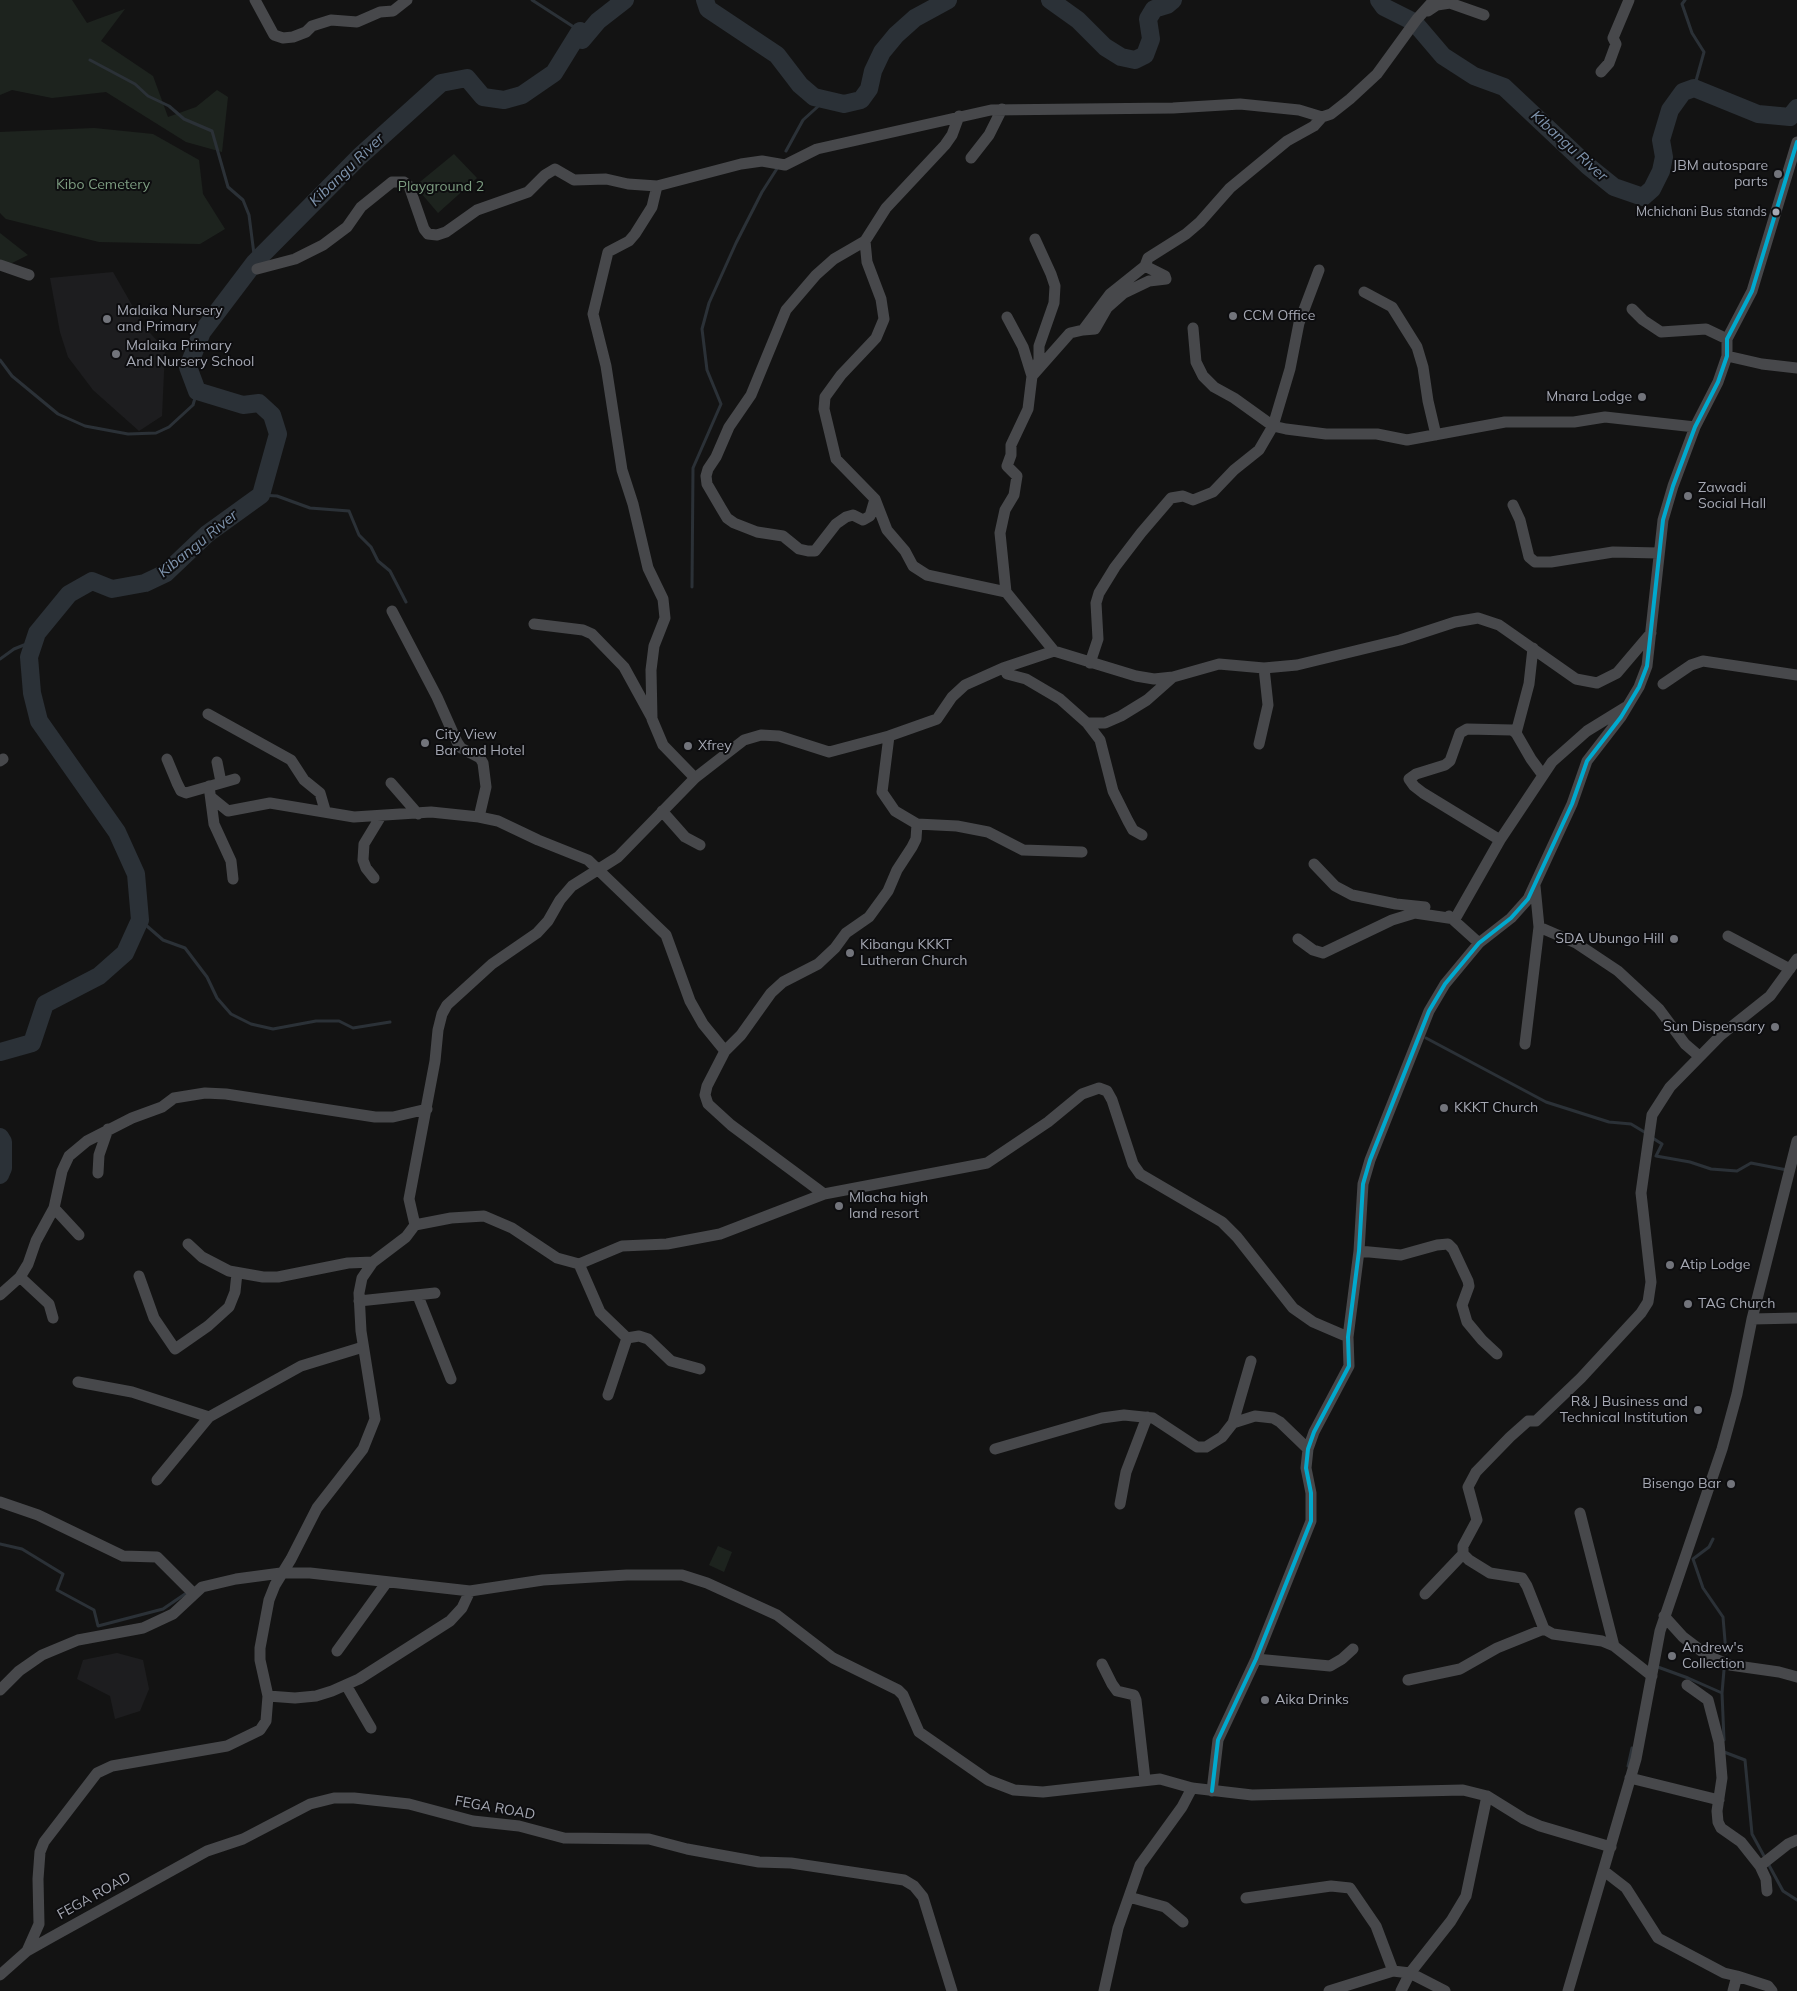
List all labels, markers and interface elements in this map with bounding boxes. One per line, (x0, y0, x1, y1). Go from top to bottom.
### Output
water label: Kibangu River (1527, 107, 1611, 185)
water label: Kibangu River (306, 130, 388, 210)
place label: JBM autospare parts (1673, 158, 1768, 190)
marker: JBM autospare parts (1772, 168, 1784, 180)
park label: Kibo Cemetery (56, 177, 150, 193)
park label: Playground 2 (398, 179, 484, 195)
place label: Mchichani Bus stands (1636, 204, 1767, 220)
marker: Mchichani Bus stands (1771, 207, 1781, 217)
place label: Malaika Nursery and Primary (117, 303, 223, 336)
place label: CCM Office (1243, 308, 1315, 324)
marker: CCM Office (1227, 310, 1239, 322)
marker: Malaika Nursery and Primary (101, 313, 113, 325)
place label: Malaika Primary And Nursery School (126, 338, 254, 371)
marker: Malaika Primary And Nursery School (110, 348, 122, 360)
place label: Mnara Lodge (1546, 389, 1632, 405)
marker: Mnara Lodge (1636, 391, 1648, 403)
place label: Zawadi Social Hall (1698, 480, 1766, 512)
marker: Zawadi Social Hall (1682, 490, 1694, 502)
water label: Kibangu River (155, 507, 241, 581)
place label: City View Bar and Hotel (435, 727, 525, 760)
marker: City View Bar and Hotel (419, 737, 431, 749)
place label: Xfrey (698, 738, 732, 754)
marker: Xfrey (682, 740, 694, 752)
place label: SDA Ubungo Hill (1555, 931, 1664, 947)
marker: SDA Ubungo Hill (1668, 933, 1680, 945)
place label: Kibangu KKKT Lutheran Church (860, 937, 968, 970)
marker: Kibangu KKKT Lutheran Church (844, 947, 856, 959)
place label: Sun Dispensary (1663, 1019, 1765, 1035)
marker: Sun Dispensary (1769, 1021, 1781, 1033)
place label: KKKT Church (1454, 1100, 1538, 1116)
marker: KKKT Church (1438, 1102, 1450, 1114)
place label: Mlacha high land resort (849, 1190, 928, 1222)
marker: Mlacha high land resort (833, 1200, 845, 1212)
place label: Atip Lodge (1680, 1257, 1750, 1273)
marker: Atip Lodge (1664, 1259, 1676, 1271)
place label: TAG Church (1698, 1296, 1775, 1312)
marker: TAG Church (1682, 1298, 1694, 1310)
place label: R& J Business and Technical Institution (1560, 1394, 1688, 1426)
marker: R& J Business and Technical Institution (1692, 1404, 1704, 1416)
place label: Bisengo Bar (1642, 1476, 1721, 1492)
marker: Bisengo Bar (1725, 1478, 1737, 1490)
place label: Andrew's Collection (1682, 1640, 1745, 1672)
marker: Andrew's Collection (1666, 1650, 1678, 1662)
place label: Aika Drinks (1275, 1692, 1349, 1708)
marker: Aika Drinks (1259, 1694, 1271, 1706)
street label: FEGA ROAD (454, 1793, 536, 1823)
street label: FEGA ROAD (54, 1869, 134, 1923)

